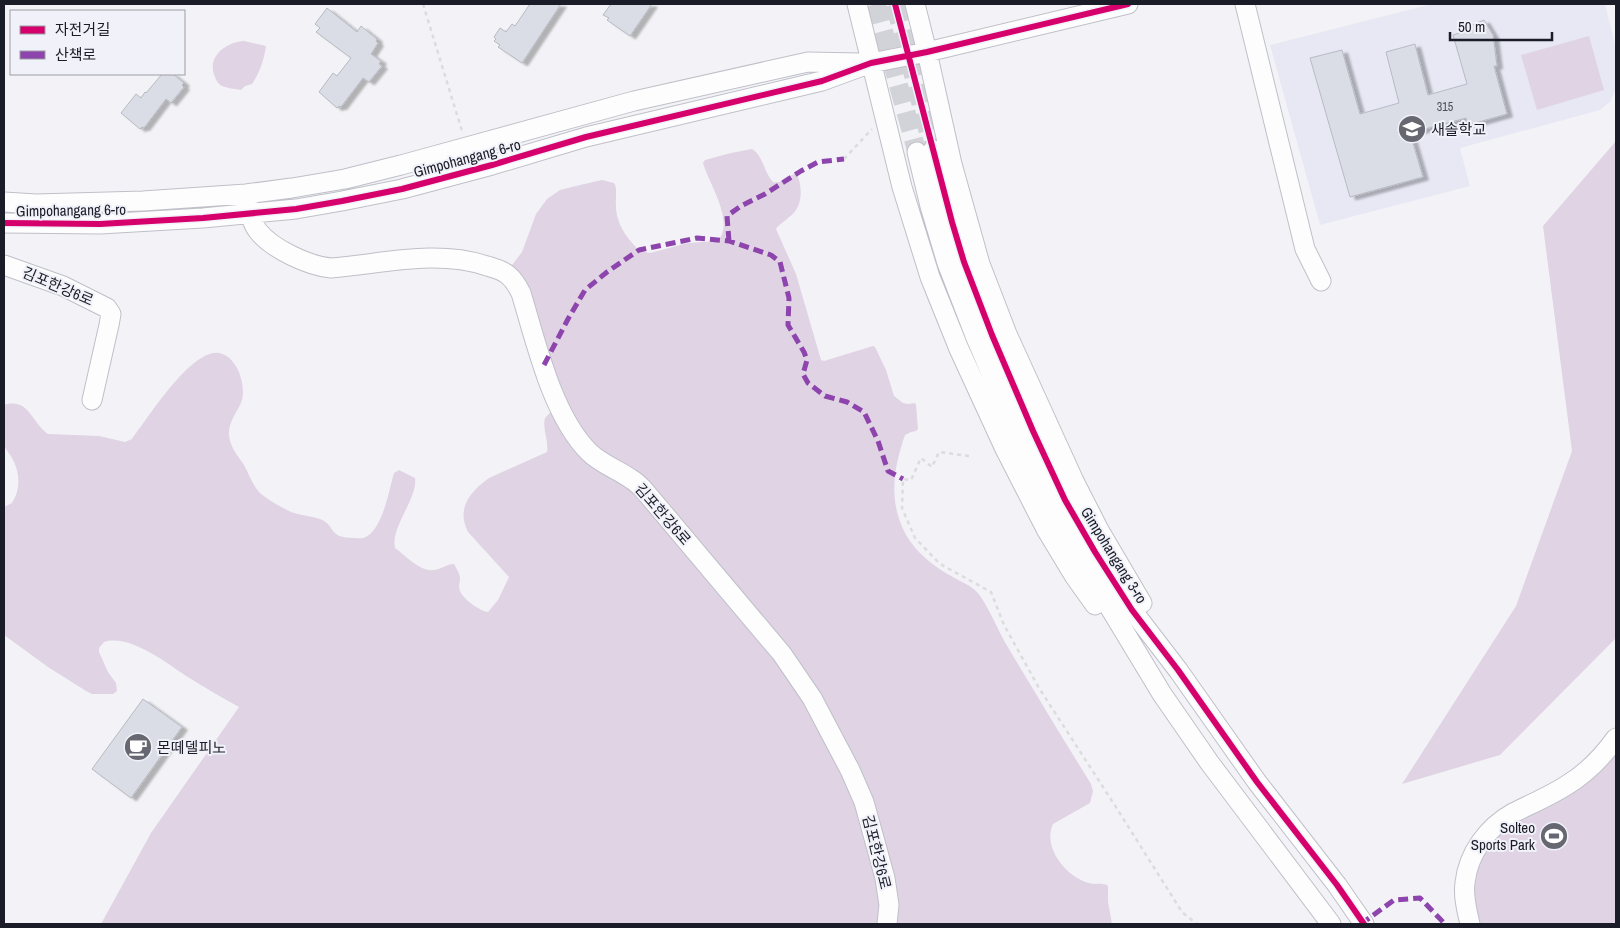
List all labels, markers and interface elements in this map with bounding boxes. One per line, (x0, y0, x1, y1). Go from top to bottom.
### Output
legend (10, 10, 185, 75)
scale bar (1450, 10, 1552, 42)
text: 50 m (1458, 16, 1485, 37)
text: 자전거길 (55, 19, 110, 40)
text: 산책로 (55, 44, 96, 65)
house number: 315 (1437, 99, 1454, 115)
school or university icon: 새솔학교 (1397, 114, 1427, 144)
place label: 새솔학교 (1431, 119, 1486, 140)
street label: Gimpohangang 6-ro (411, 134, 523, 182)
street label: Gimpohangang 6-ro (16, 199, 126, 221)
street label: 김포한강6로 (19, 262, 97, 310)
street label: 김포한강6로 (630, 478, 696, 550)
street label: Gimpohangang 3-ro (1076, 503, 1152, 607)
cafe icon: 몬떼델피노 (123, 732, 153, 762)
place label: 몬떼델피노 (157, 737, 226, 758)
street label: 김포한강6로 (858, 813, 896, 891)
place label: Solteo Sports Park (1471, 817, 1536, 855)
sports icon: Solteo Sports Park (1539, 821, 1569, 851)

